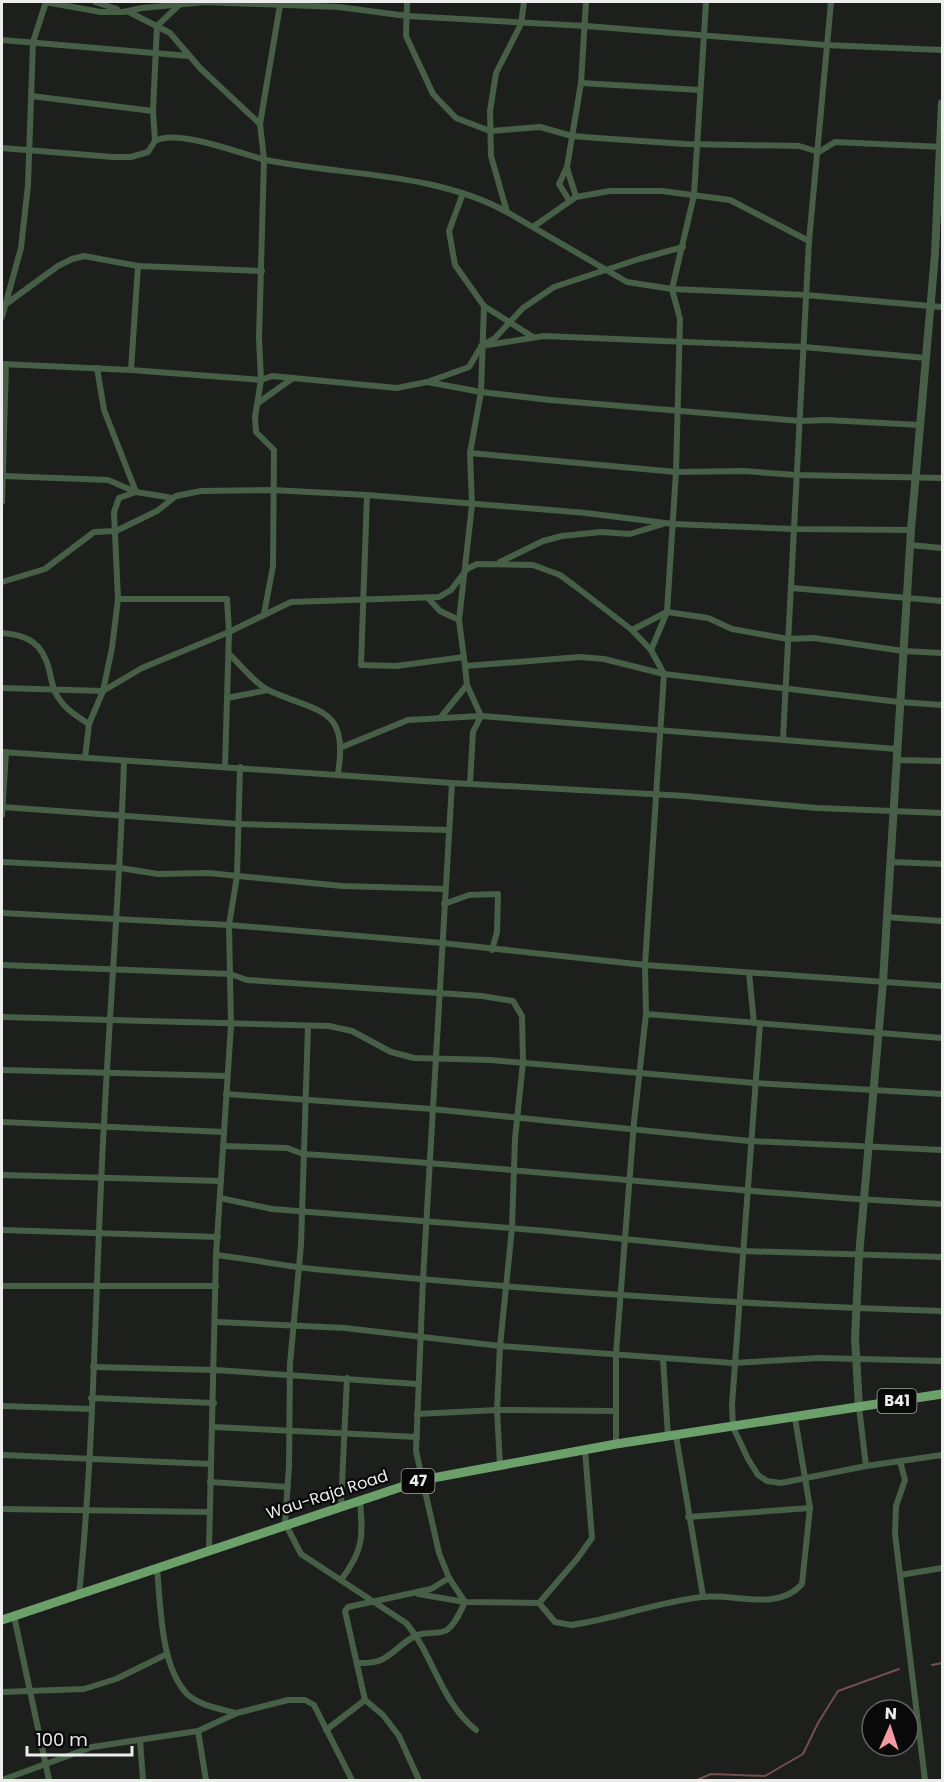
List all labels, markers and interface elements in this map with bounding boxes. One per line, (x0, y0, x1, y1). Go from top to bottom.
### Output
road number: B41 (878, 1389, 916, 1413)
street label: Wau-Raja Road (263, 1464, 391, 1525)
road number: 47 (402, 1469, 434, 1493)
north arrow (860, 1698, 920, 1758)
text: N (884, 1702, 897, 1725)
scale bar (27, 1719, 132, 1757)
text: 100 m (36, 1727, 88, 1752)

